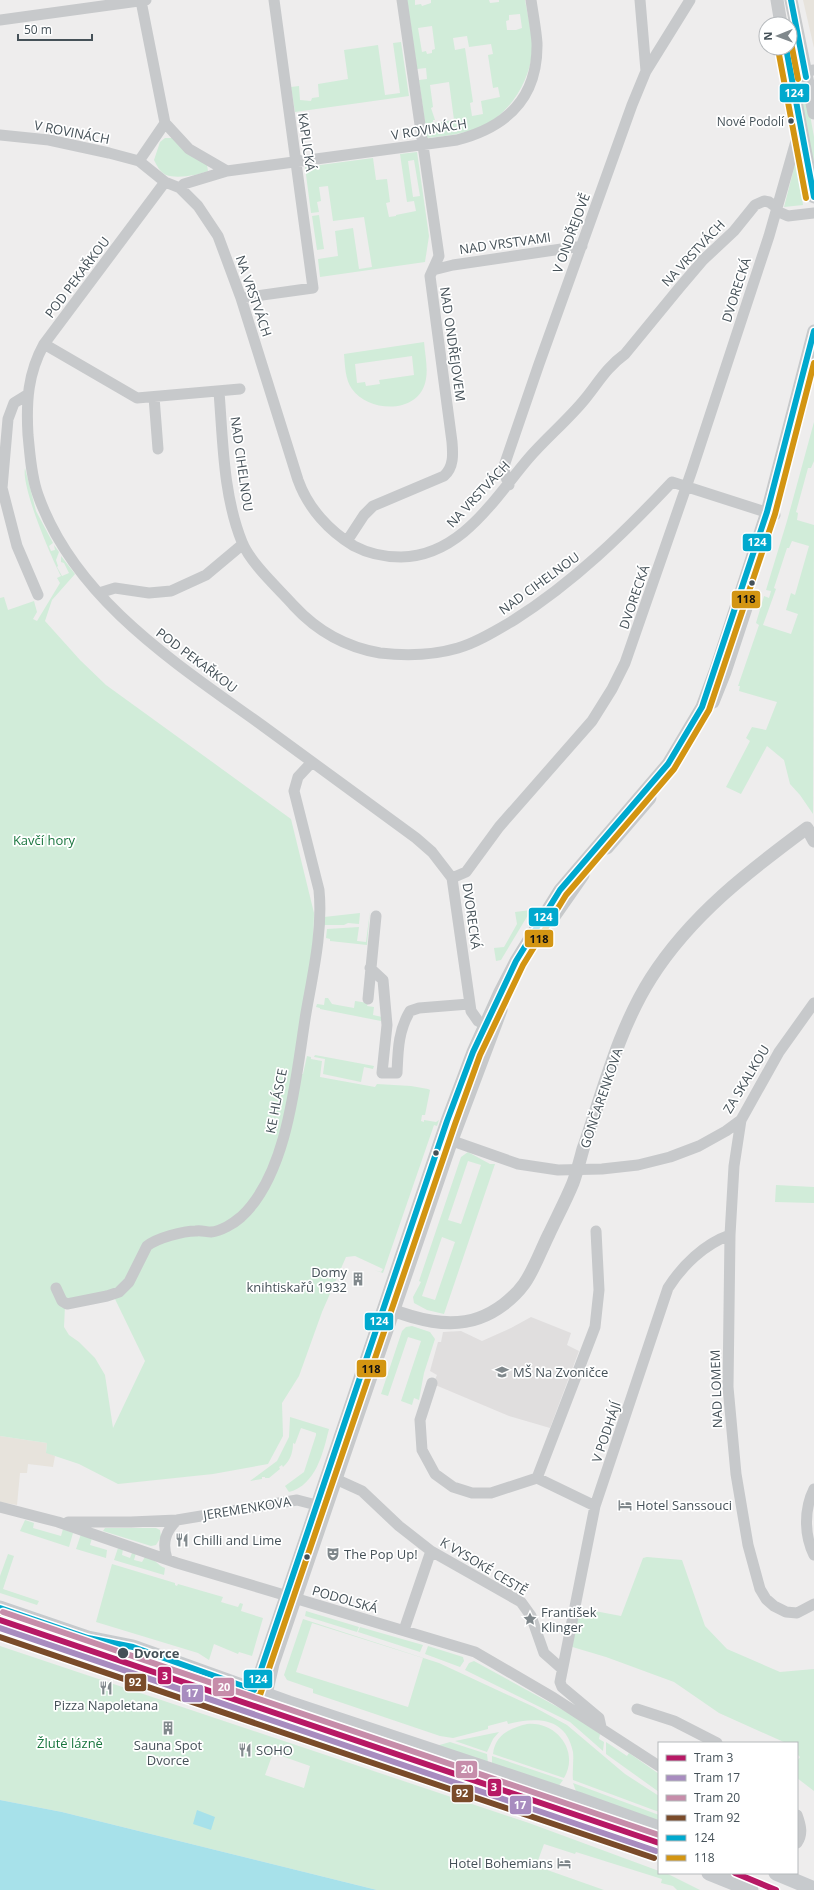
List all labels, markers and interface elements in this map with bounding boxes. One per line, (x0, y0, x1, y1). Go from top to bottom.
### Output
scale bar (18, 16, 92, 42)
north arrow (758, 16, 798, 56)
text: 50 m (24, 21, 52, 38)
text: N (760, 32, 775, 41)
line badge: 124 (779, 83, 810, 103)
text: 124 (785, 85, 804, 100)
street label: KAPLICKÁ (294, 112, 320, 173)
place label: Nové Podolí (717, 113, 785, 130)
street label: V ROVINÁCH (390, 114, 468, 144)
street label: V ROVINÁCH (33, 116, 111, 148)
marker: Nové Podolí (786, 116, 796, 126)
street label: V ONDŘEJOVĚ (548, 190, 594, 276)
street label: NA VRSTVÁCH (657, 216, 729, 290)
street label: NAD VRSTVAMI (458, 228, 552, 258)
street label: POD PEKAŘKOU (40, 233, 114, 321)
street label: NA VRSTVÁCH (232, 253, 276, 339)
street label: DVORECKÁ (717, 255, 755, 325)
street label: NAD ONDŘEJOVEM (436, 285, 470, 403)
street label: NAD CIHELNOU (226, 415, 258, 513)
street label: NA VRSTVÁCH (442, 457, 514, 531)
line badge: 124 (742, 533, 772, 552)
text: 124 (748, 534, 767, 549)
street label: NAD CIHELNOU (495, 548, 583, 618)
street label: DVORECKÁ (615, 562, 654, 632)
unlabelled marker (747, 578, 757, 588)
line badge: 118 (731, 590, 761, 609)
text: 118 (737, 591, 755, 606)
street label: POD PEKAŘKOU (153, 623, 241, 697)
park label: Kavčí hory (13, 831, 76, 849)
street label: DVORECKÁ (458, 882, 486, 951)
line badge: 124 (528, 907, 559, 927)
text: 124 (534, 909, 553, 924)
line badge: 118 (524, 929, 554, 948)
text: 118 (530, 931, 548, 946)
street label: ZA SKALKOU (719, 1041, 773, 1117)
street label: GONČARENKOVA (575, 1045, 627, 1150)
street label: KE HLÁSCE (261, 1067, 291, 1135)
unlabelled marker (431, 1148, 441, 1158)
place label: Domy knihtiskařů 1932 (246, 1263, 347, 1296)
building icon: Domy knihtiskařů 1932 (350, 1271, 366, 1287)
line badge: 124 (364, 1312, 394, 1331)
text: 124 (370, 1313, 389, 1328)
street label: NAD LOMEM (706, 1350, 726, 1428)
line badge: 118 (356, 1359, 387, 1378)
text: 118 (362, 1361, 380, 1376)
place label: MŠ Na Zvoničce (513, 1363, 608, 1381)
school or university icon: MŠ Na Zvoničce (494, 1364, 510, 1380)
street label: V PODHÁJÍ (587, 1399, 625, 1465)
street label: JEREMENKOVA (200, 1492, 293, 1524)
place label: Hotel Sanssouci (636, 1496, 732, 1514)
hotel icon: Hotel Sanssouci (617, 1497, 633, 1513)
place label: Chilli and Lime (193, 1531, 282, 1549)
restaurant icon: Chilli and Lime (174, 1532, 190, 1548)
street label: K VYSOKÉ CESTĚ (437, 1533, 531, 1599)
place label: The Pop Up! (344, 1545, 418, 1563)
theatre icon: The Pop Up! (325, 1546, 341, 1562)
unlabelled marker (302, 1552, 312, 1562)
street label: PODOLSKÁ (310, 1581, 381, 1617)
place label: František Klinger (541, 1603, 597, 1636)
place icon: František Klinger (522, 1611, 538, 1627)
place label: Dvorce (134, 1644, 180, 1662)
marker: Dvorce (116, 1646, 130, 1660)
line badge: 3 (157, 1666, 172, 1685)
text: 3 (162, 1668, 168, 1683)
line badge: 124 (243, 1669, 273, 1689)
text: 124 (249, 1671, 268, 1686)
line badge: 92 (124, 1673, 147, 1692)
text: 92 (129, 1674, 141, 1689)
line badge: 20 (212, 1677, 235, 1697)
text: 20 (218, 1679, 230, 1694)
restaurant icon: Pizza Napoletana (98, 1680, 114, 1696)
line badge: 17 (181, 1684, 204, 1703)
text: 17 (186, 1685, 198, 1700)
place label: Pizza Napoletana (54, 1696, 158, 1714)
building icon: Sauna Spot Dvorce (160, 1720, 176, 1736)
park label: Žluté lázně (37, 1734, 103, 1752)
place label: Sauna Spot Dvorce (134, 1736, 203, 1769)
place label: SOHO (256, 1741, 293, 1759)
restaurant icon: SOHO (237, 1742, 253, 1758)
legend (658, 1742, 798, 1874)
text: Tram 3 (694, 1749, 733, 1766)
line badge: 20 (455, 1760, 478, 1779)
text: 20 (461, 1761, 473, 1776)
text: Tram 17 (694, 1769, 740, 1786)
line badge: 3 (487, 1778, 502, 1797)
text: 3 (491, 1779, 497, 1794)
line badge: 92 (451, 1784, 474, 1803)
text: 92 (456, 1785, 468, 1800)
text: Tram 20 (694, 1789, 740, 1806)
line badge: 17 (509, 1795, 532, 1815)
text: 17 (514, 1797, 526, 1812)
text: Tram 92 (694, 1809, 740, 1826)
text: 124 (694, 1829, 715, 1846)
text: 118 (694, 1849, 715, 1866)
place label: Hotel Bohemians (449, 1854, 553, 1872)
hotel icon: Hotel Bohemians (556, 1855, 572, 1871)

